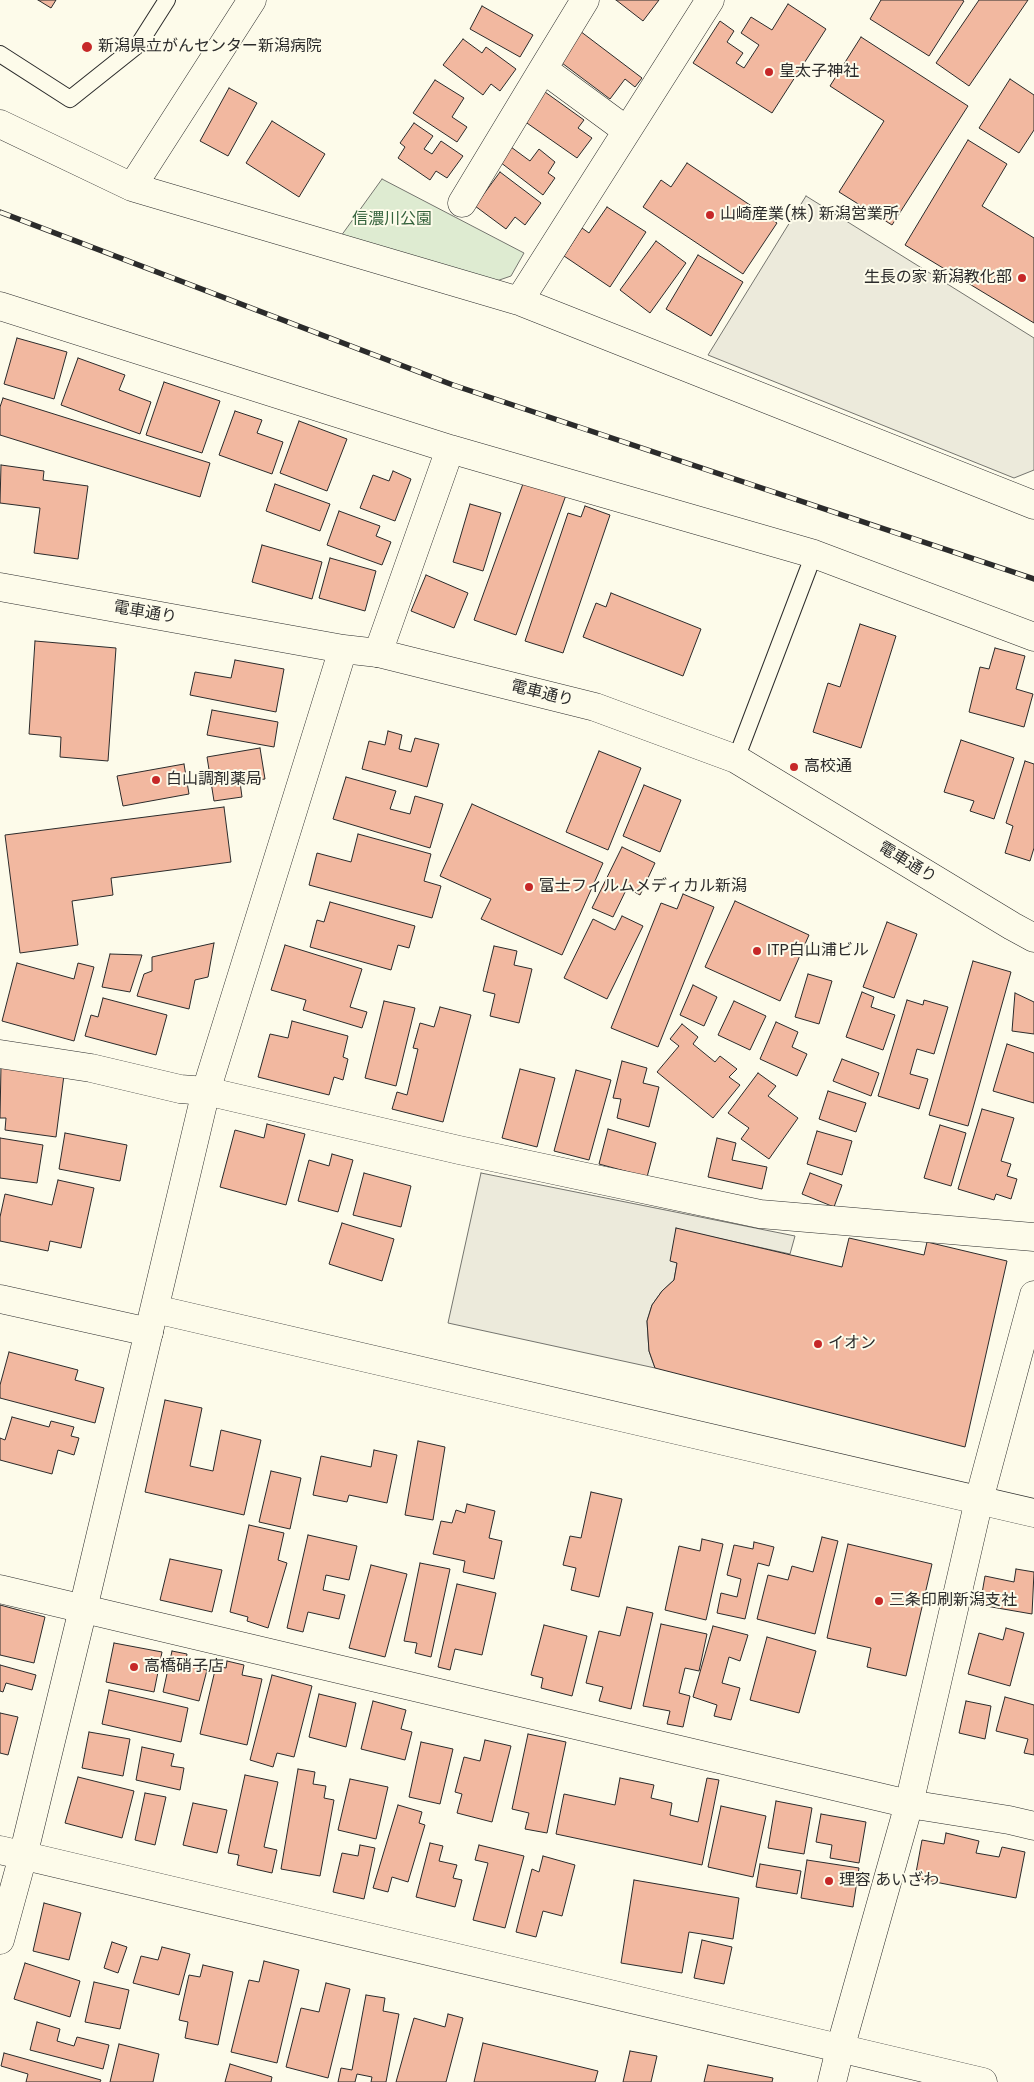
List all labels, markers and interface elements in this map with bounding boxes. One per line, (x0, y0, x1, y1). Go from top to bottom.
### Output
place label: 新潟県立がんセンター新潟病院 (98, 37, 322, 57)
marker: 新潟県立がんセンター新潟病院 (80, 40, 94, 54)
place label: 皇太子神社 (779, 62, 859, 82)
marker: 皇太子神社 (763, 66, 775, 78)
place label: 山崎産業(株) 新潟営業所 (720, 205, 899, 225)
marker: 山崎産業(株) 新潟営業所 (704, 209, 716, 221)
park label: 信濃川公園 (352, 210, 432, 230)
place label: 生長の家 新潟教化部 (864, 268, 1012, 288)
marker: 生長の家 新潟教化部 (1016, 272, 1028, 284)
street label: 電車通り (112, 598, 178, 628)
street label: 電車通り (509, 677, 575, 711)
place label: 高校通 (804, 757, 852, 777)
marker: 高校通 (788, 761, 800, 773)
place label: 白山調剤薬局 (166, 770, 262, 790)
marker: 白山調剤薬局 (150, 774, 162, 786)
street label: 電車通り (875, 838, 939, 888)
place label: 富士フィルムメディカル新潟 (539, 877, 747, 897)
marker: 富士フィルムメディカル新潟 (523, 881, 535, 893)
place label: ITP白山浦ビル (767, 941, 869, 961)
marker: ITP白山浦ビル (751, 945, 763, 957)
place label: イオン (828, 1334, 876, 1354)
marker: イオン (812, 1338, 824, 1350)
place label: 三条印刷新潟支社 (889, 1591, 1017, 1611)
marker: 三条印刷新潟支社 (873, 1595, 885, 1607)
place label: 高橋硝子店 (144, 1657, 224, 1677)
marker: 高橋硝子店 (128, 1661, 140, 1673)
place label: 理容 あいざわ (839, 1871, 939, 1891)
marker: 理容 あいざわ (823, 1875, 835, 1887)

